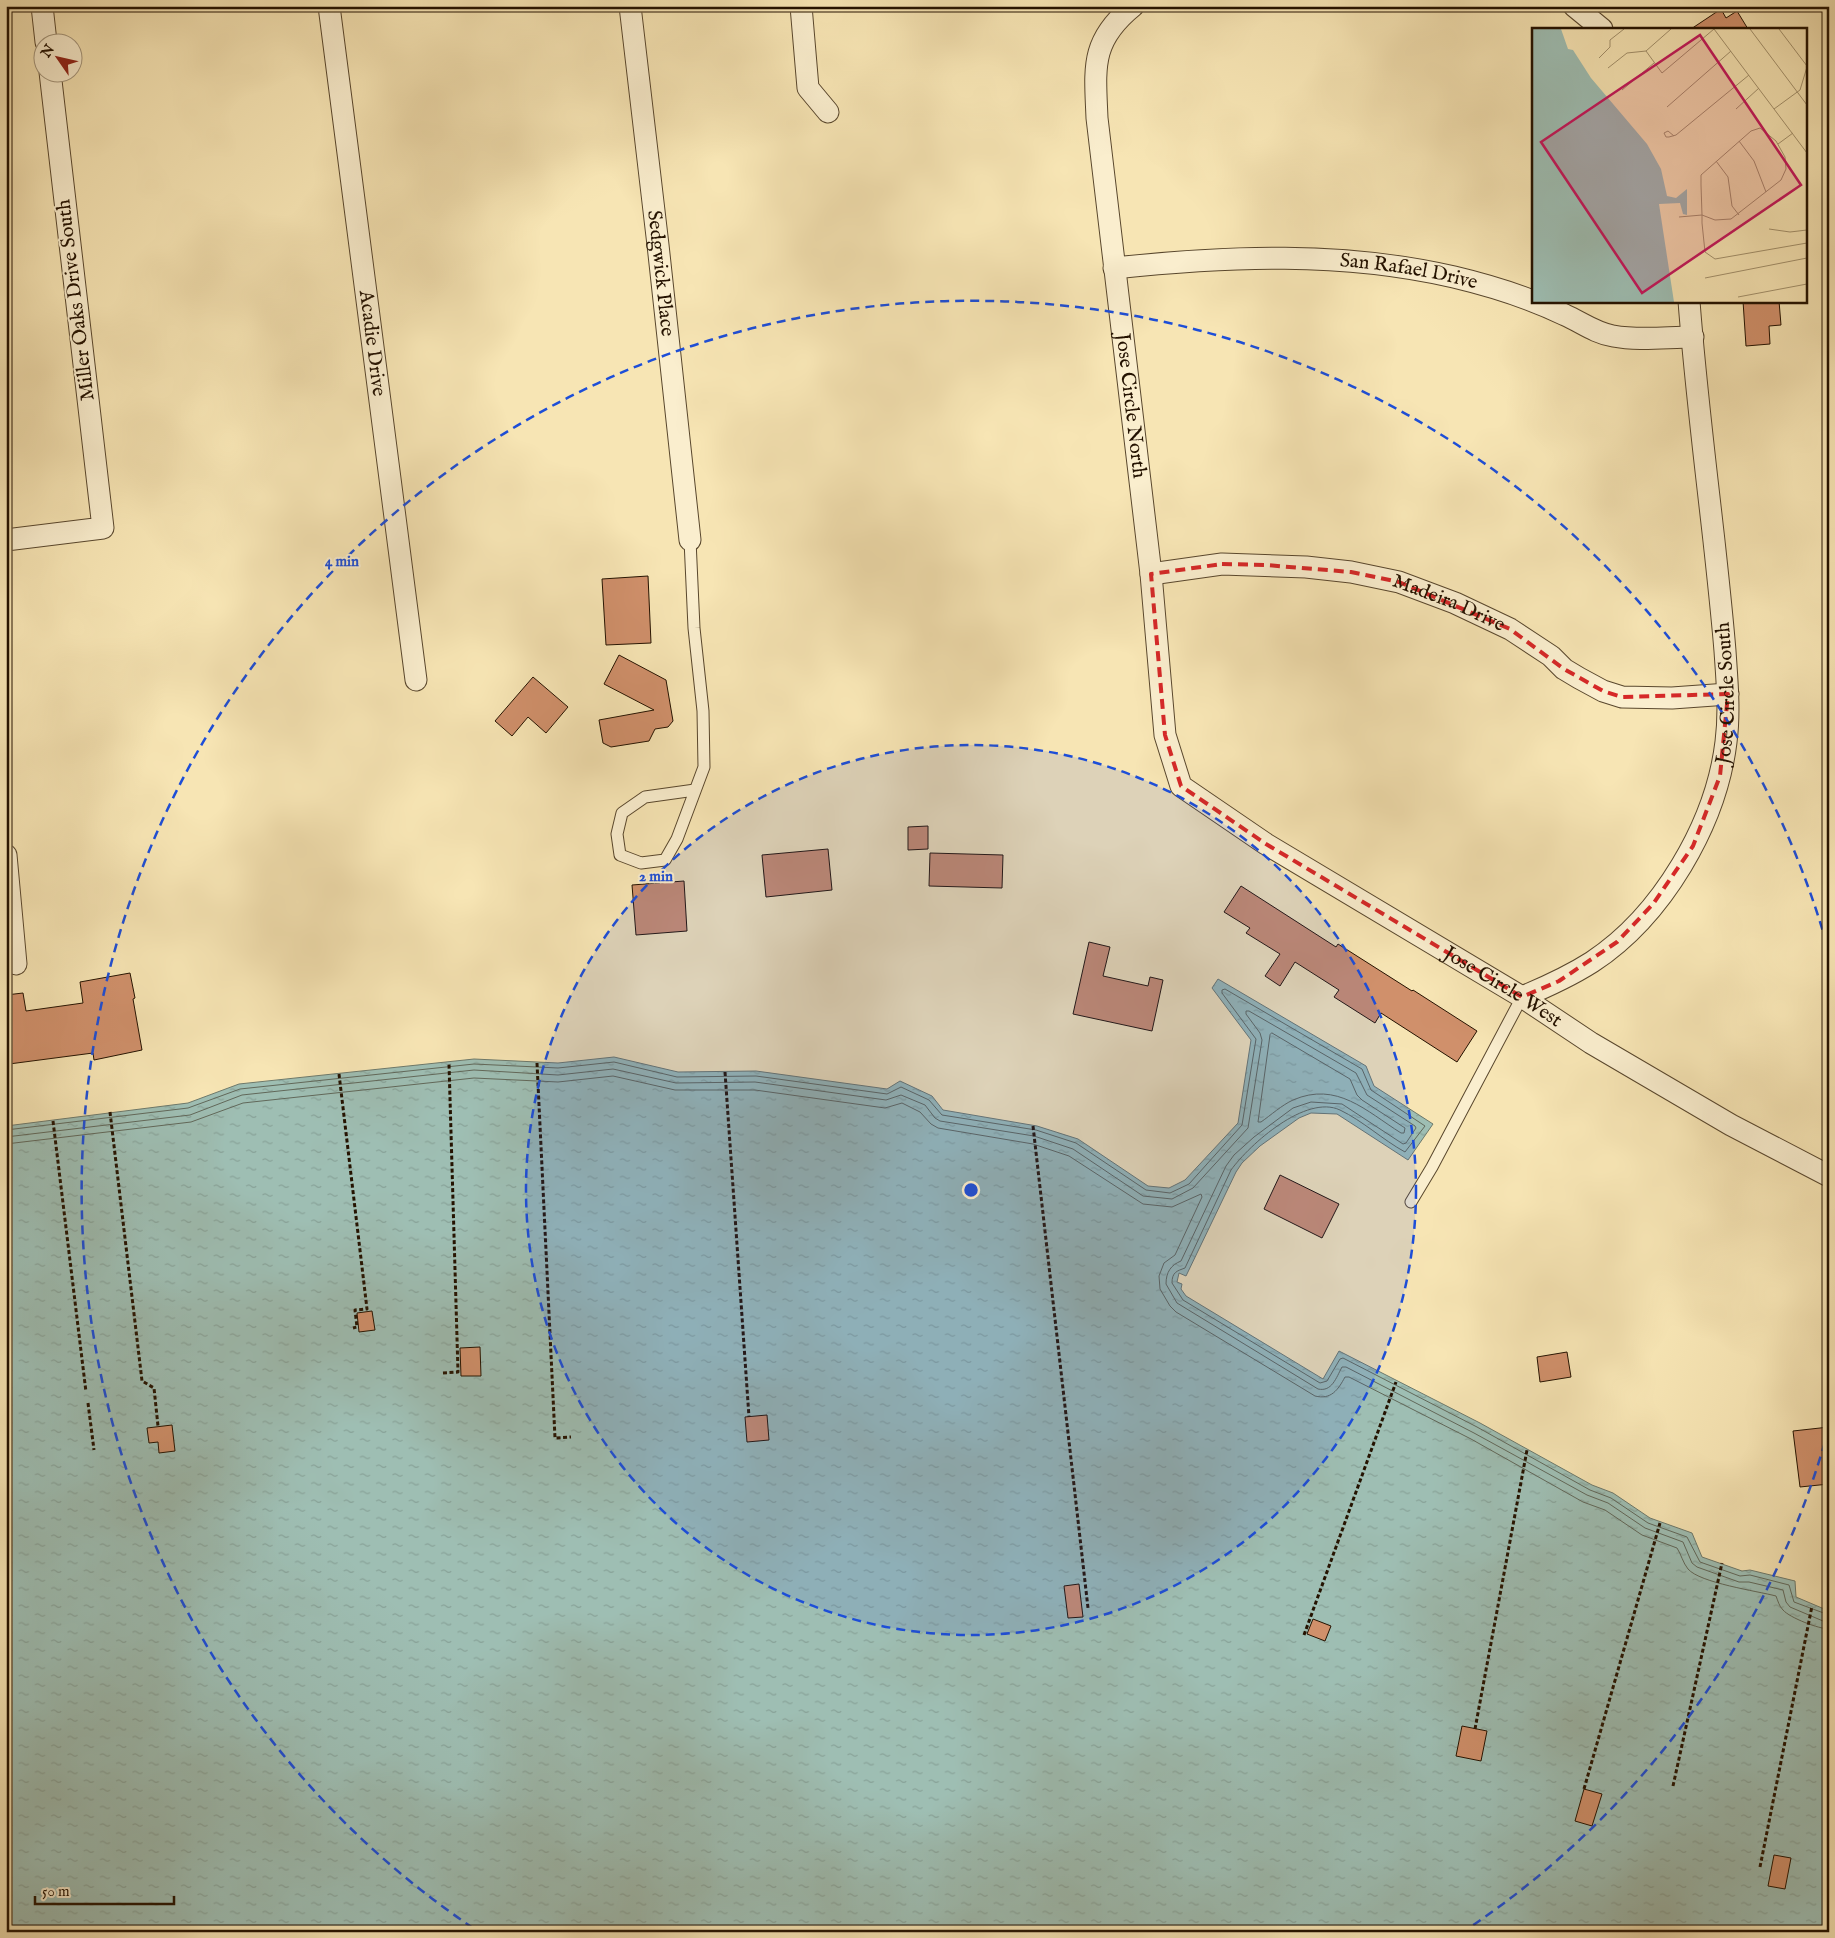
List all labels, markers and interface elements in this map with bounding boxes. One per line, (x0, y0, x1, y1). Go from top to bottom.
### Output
inset map (1532, 28, 1808, 302)
north arrow (32, 32, 82, 82)
text: N (37, 41, 59, 62)
street label: Miller Oaks Drive South (51, 197, 101, 402)
street label: Sedgwick Place (642, 209, 680, 338)
street label: San Rafael Drive (1339, 248, 1480, 295)
street label: Acadie Drive (353, 288, 392, 398)
street label: Jose Circle North (1110, 330, 1152, 480)
text: 4 min (325, 552, 359, 571)
street label: Madeira Drive (1389, 568, 1509, 637)
street label: Jose Circle South (1710, 621, 1741, 768)
text: 2 min (639, 867, 673, 886)
street label: Jose Circle West (1437, 940, 1567, 1033)
centre of rings (962, 1181, 980, 1199)
scale bar (35, 1873, 174, 1905)
text: 50 m (42, 1882, 70, 1901)

